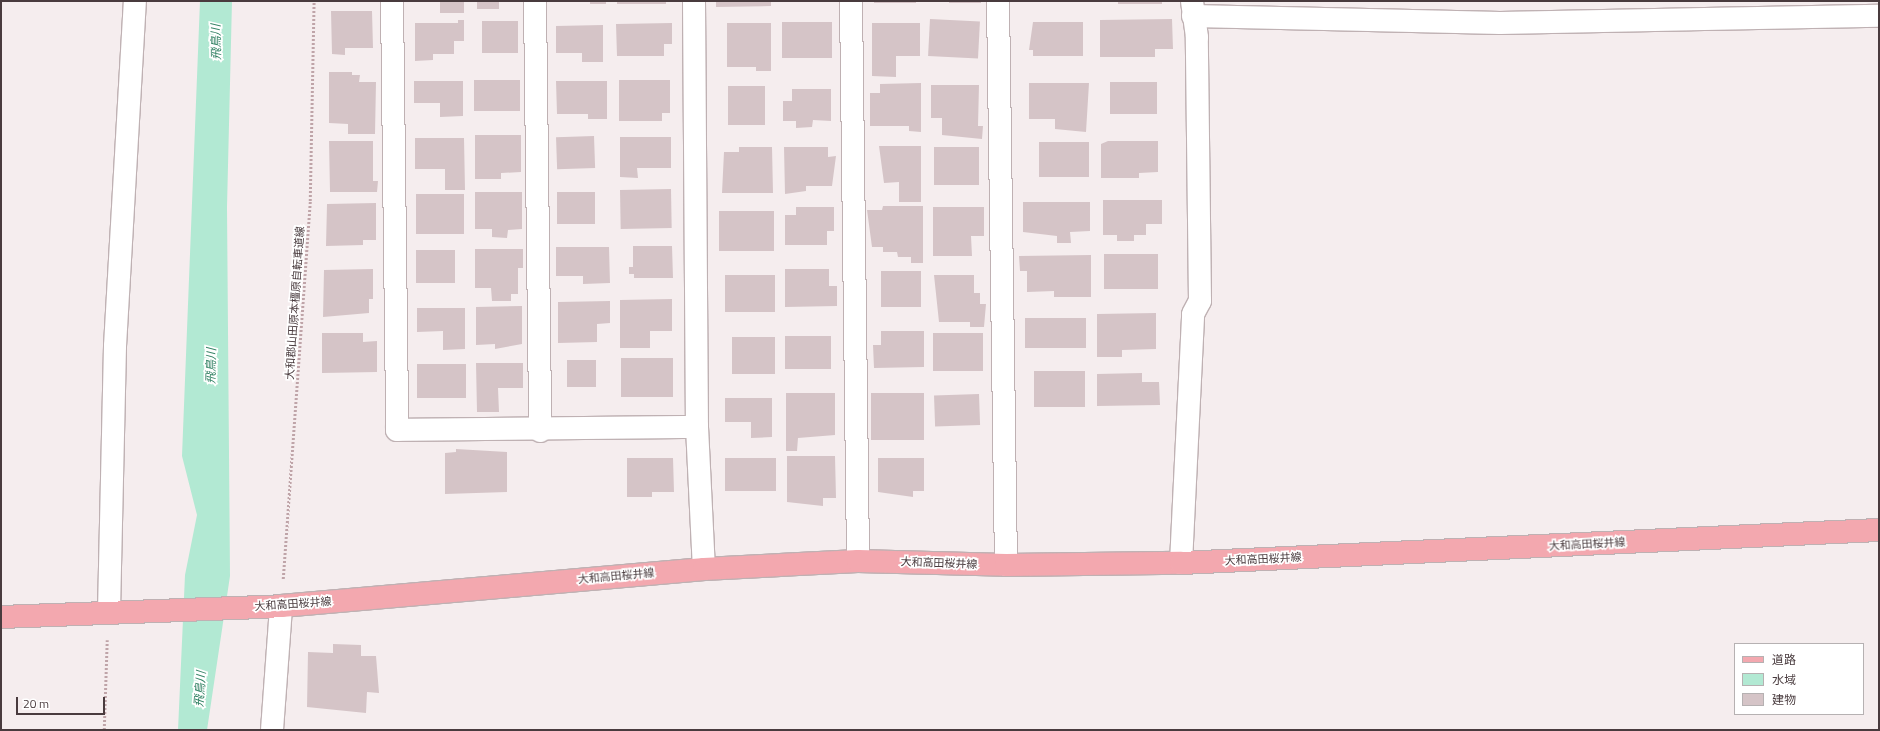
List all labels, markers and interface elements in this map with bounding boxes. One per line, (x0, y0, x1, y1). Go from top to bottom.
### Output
water label: 飛鳥川 (208, 24, 224, 60)
street label: 大和郡山田原本橿原自転車道線 (283, 226, 307, 380)
water label: 飛鳥川 (203, 348, 219, 384)
street label: 大和高田桜井線 (1548, 535, 1626, 553)
street label: 大和高田桜井線 (1224, 550, 1302, 568)
street label: 大和高田桜井線 (900, 555, 978, 571)
street label: 大和高田桜井線 (577, 566, 655, 586)
street label: 大和高田桜井線 (254, 595, 332, 613)
legend (1734, 643, 1864, 715)
text: 道路 (1772, 650, 1796, 669)
text: 水域 (1772, 670, 1796, 689)
water label: 飛鳥川 (192, 671, 208, 707)
scale bar (18, 689, 107, 715)
text: 建物 (1772, 690, 1796, 709)
text: 20 m (23, 694, 49, 713)

